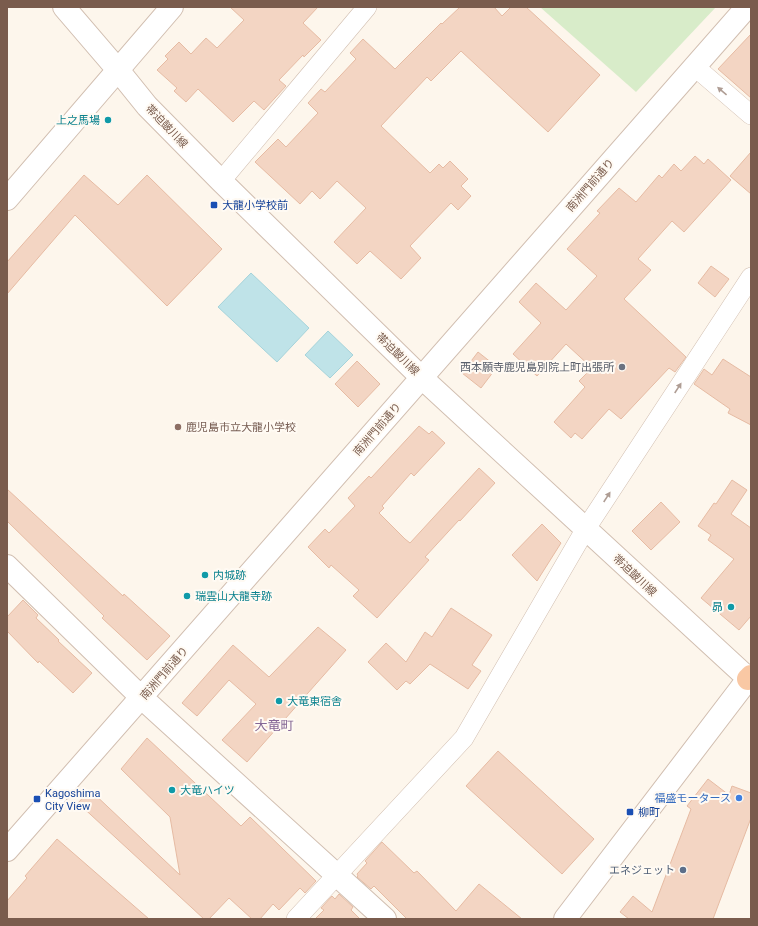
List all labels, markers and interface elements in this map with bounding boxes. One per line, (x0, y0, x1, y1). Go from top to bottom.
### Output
one-way arrow (717, 86, 728, 95)
street label: 帯迫皷川線 (143, 102, 190, 151)
place label: 上之馬場 (56, 114, 100, 127)
marker: 上之馬場 (103, 115, 113, 125)
street label: 南洲門前通り (564, 156, 617, 214)
place label: 大龍小学校前 (222, 199, 288, 212)
marker: 大龍小学校前 (209, 200, 219, 210)
street label: 帯迫皷川線 (373, 331, 422, 378)
place label: 西本願寺鹿児島別院上町出張所 (460, 361, 615, 374)
marker: 西本願寺鹿児島別院上町出張所 (617, 362, 627, 372)
one-way arrow (674, 383, 682, 394)
street label: 南洲門前通り (351, 400, 404, 458)
place label: 鹿児島市立大龍小学校 (186, 421, 296, 434)
marker: 鹿児島市立大龍小学校 (173, 422, 183, 432)
one-way arrow (603, 491, 610, 503)
street label: 帯迫皷川線 (610, 552, 659, 599)
place label: 内城跡 (213, 569, 246, 582)
marker: 内城跡 (200, 570, 210, 580)
place label: 瑞雲山大龍寺跡 (195, 590, 272, 603)
marker: 瑞雲山大龍寺跡 (182, 591, 192, 601)
place label: 昴 (712, 601, 723, 614)
marker: 昴 (726, 602, 736, 612)
street label: 南洲門前通り (138, 644, 191, 702)
place label: 大竜東宿舎 (287, 695, 342, 708)
marker: 大竜東宿舎 (274, 696, 284, 706)
district label: 大竜町 (254, 718, 294, 733)
place label: 大竜ハイツ (180, 784, 235, 797)
marker: 大竜ハイツ (167, 785, 177, 795)
place label: Kagoshima City View (45, 787, 100, 813)
place label: 福盛モータース (655, 792, 731, 805)
marker: 福盛モータース (734, 793, 744, 803)
marker: Kagoshima City View (32, 794, 42, 804)
place label: 柳町 (638, 806, 660, 819)
marker: 柳町 (625, 807, 635, 817)
place label: エネジェット (609, 864, 675, 877)
marker: エネジェット (678, 865, 688, 875)

